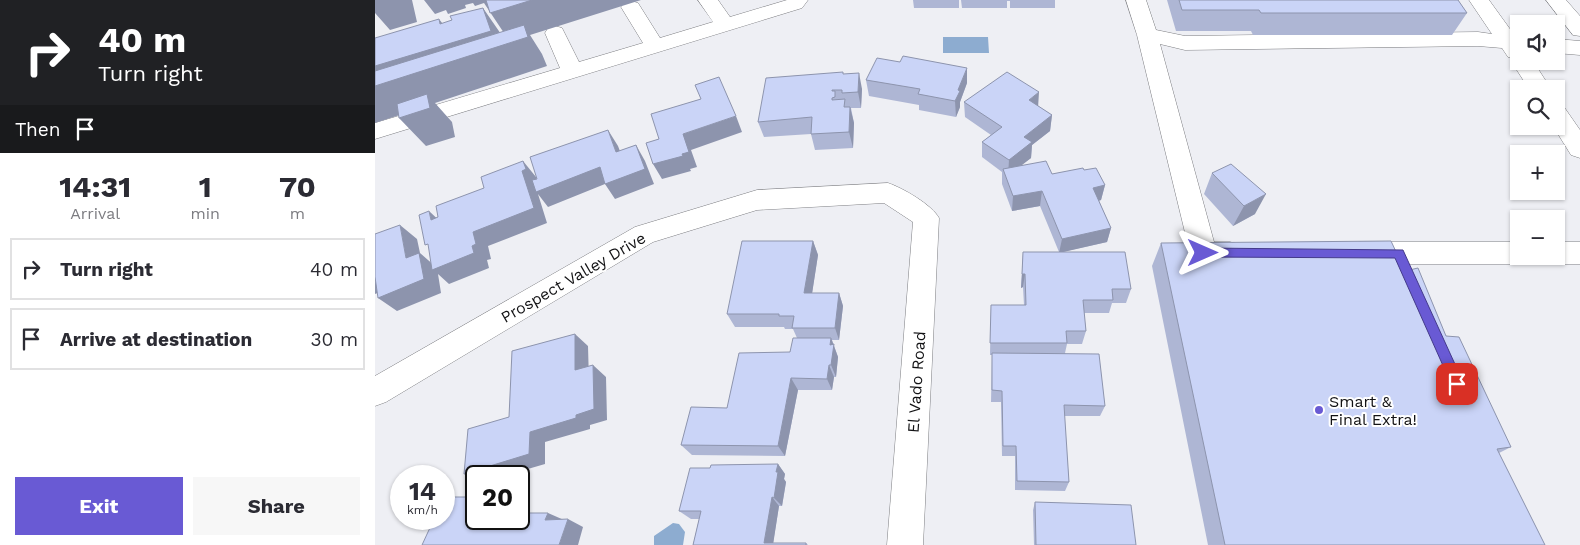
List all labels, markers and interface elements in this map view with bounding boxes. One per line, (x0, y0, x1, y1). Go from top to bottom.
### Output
map controls (1510, 15, 1565, 265)
button: sound (1510, 15, 1565, 70)
text: 40 m (98, 19, 186, 61)
icon: right (15, 20, 80, 85)
text: Turn right (98, 61, 203, 86)
button: search (1510, 80, 1565, 135)
icon: arrive (71, 115, 99, 143)
text: Then (15, 118, 61, 141)
button: + (1510, 145, 1565, 200)
text: 14:31 (59, 169, 131, 204)
text: 1 (199, 169, 212, 204)
text: 70 (279, 169, 316, 204)
text: Arrival (70, 204, 120, 223)
text: min (190, 204, 220, 223)
text: m (290, 204, 305, 223)
button: − (1510, 210, 1565, 265)
position arrow (1176, 226, 1228, 278)
street label: Prospect Valley Drive (497, 228, 649, 327)
icon: right (17, 255, 45, 283)
text: Turn right (60, 258, 153, 281)
text: 40 m (310, 258, 358, 281)
icon: arrive (17, 325, 45, 353)
text: Arrive at destination (60, 328, 252, 351)
text: 30 m (311, 328, 358, 351)
street label: El Vado Road (903, 330, 930, 434)
pin (1436, 363, 1478, 405)
icon: arrive (1443, 370, 1471, 398)
place label: Smart & Final Extra! (1329, 392, 1417, 429)
marker: Smart & Final Extra! (1313, 404, 1325, 416)
speed limit sign: 20 (465, 465, 530, 530)
button: Exit (15, 477, 183, 535)
button: Share (193, 477, 360, 535)
text: 14 (409, 477, 436, 506)
text: km/h (407, 503, 438, 517)

